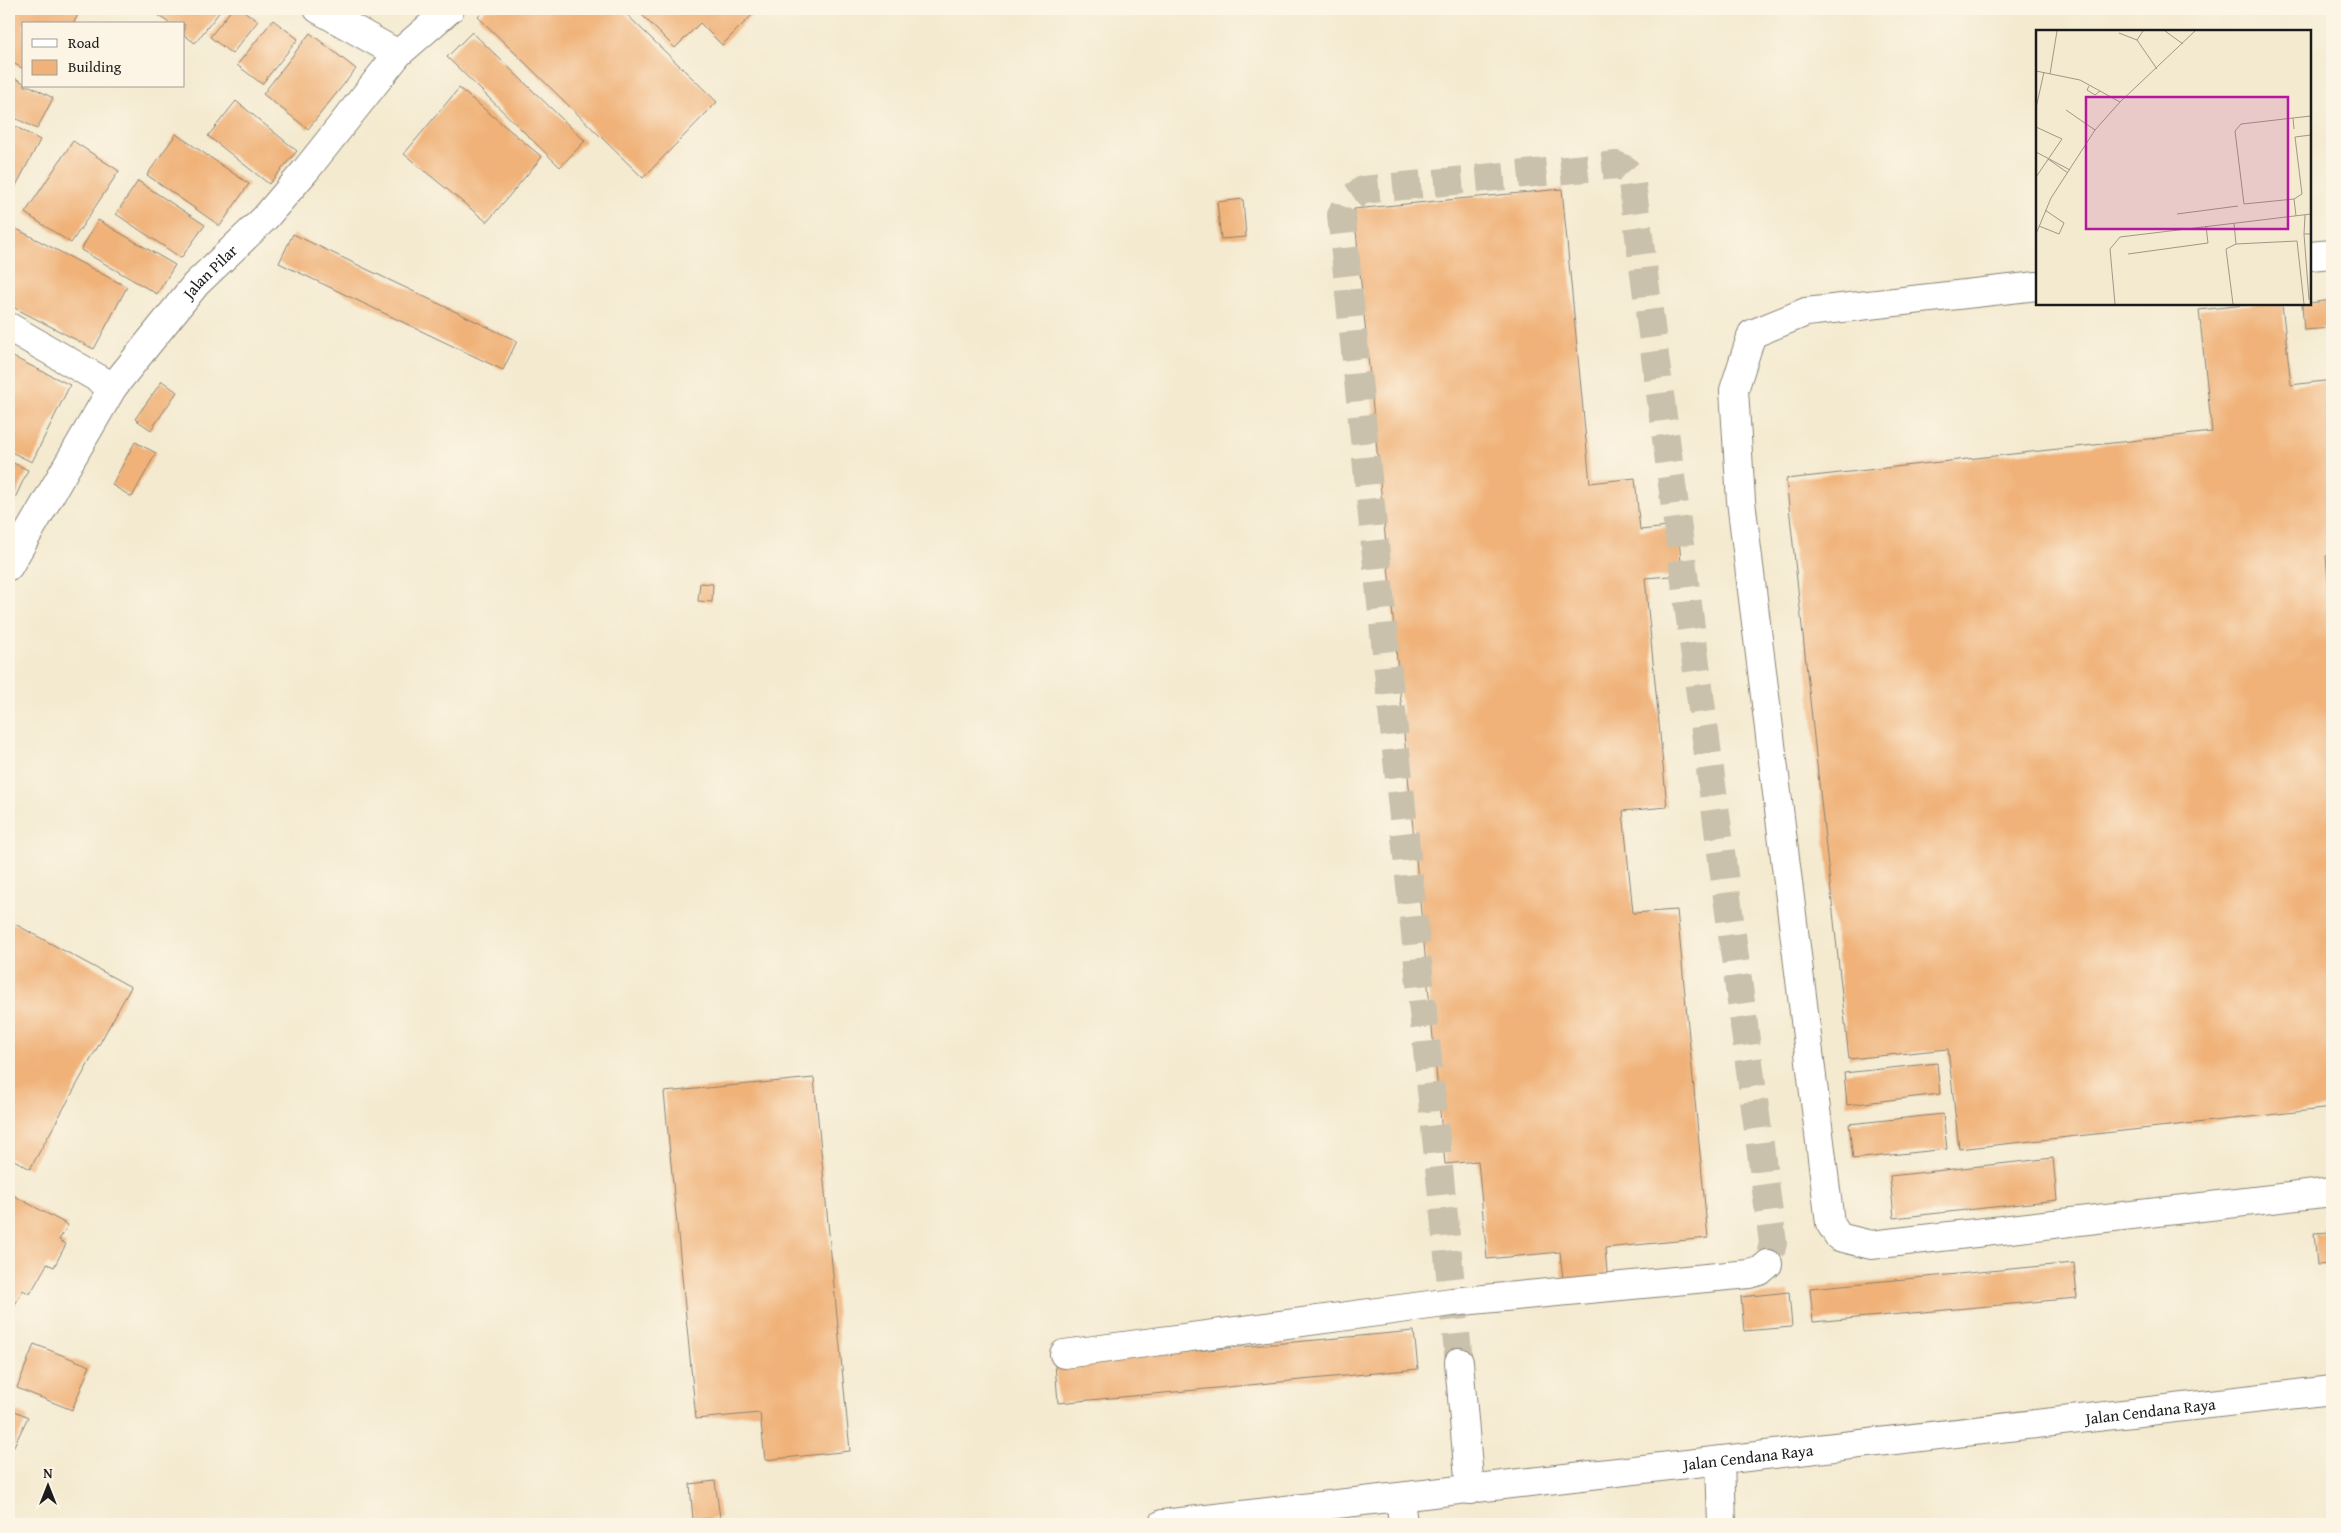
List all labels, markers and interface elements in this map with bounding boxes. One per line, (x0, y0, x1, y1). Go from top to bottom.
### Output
legend (22, 22, 185, 88)
inset map (2036, 30, 2311, 305)
text: Road (68, 32, 99, 53)
text: Building (68, 56, 122, 77)
street label: Jalan Pilar (176, 238, 243, 305)
street label: Jalan Cendana Raya (2082, 1391, 2217, 1430)
street label: Jalan Cendana Raya (1680, 1438, 1815, 1477)
north arrow (22, 1460, 72, 1510)
text: N (43, 1463, 53, 1483)

